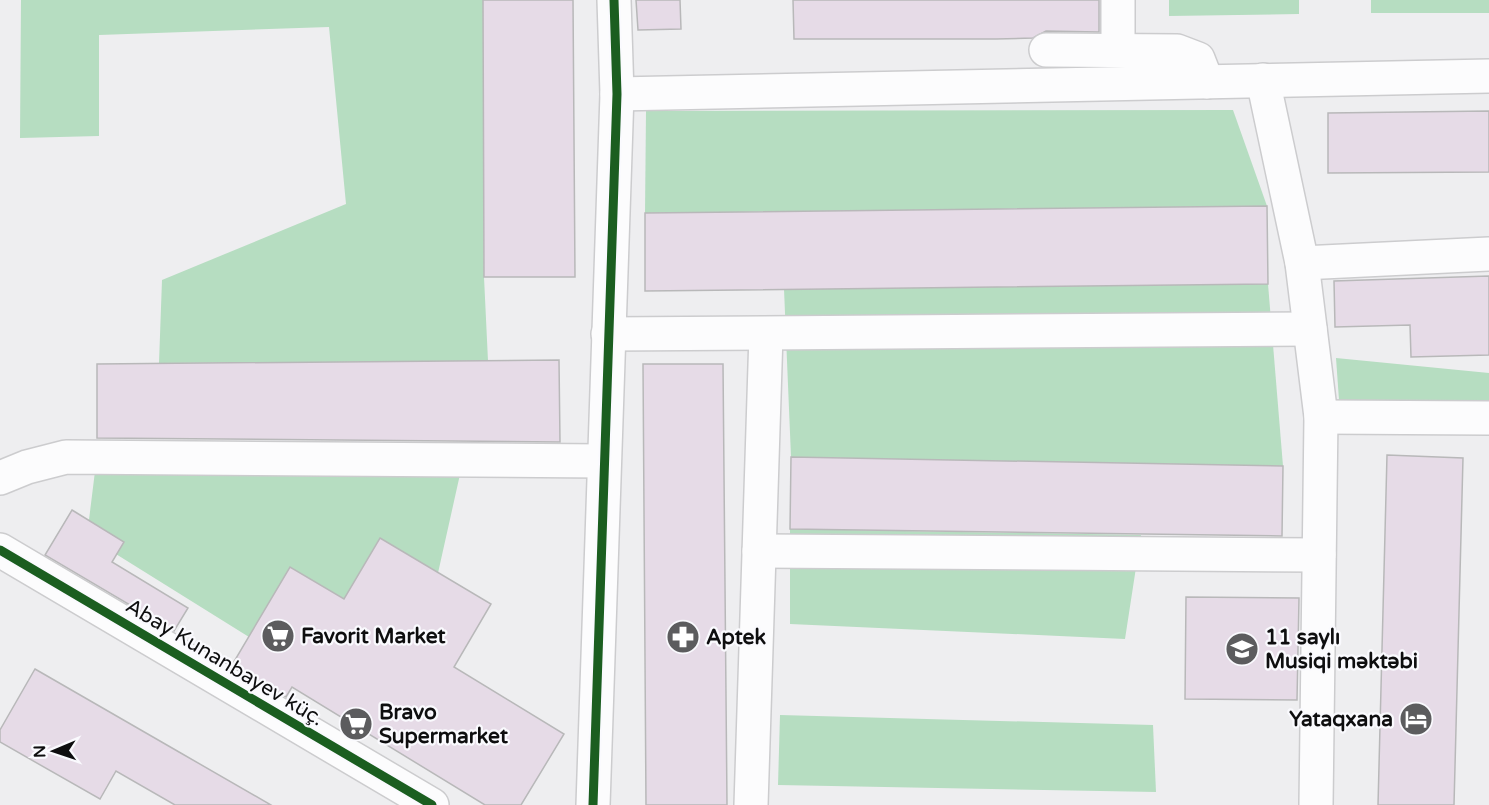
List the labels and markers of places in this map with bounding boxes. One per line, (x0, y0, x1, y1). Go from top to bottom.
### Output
supermarket icon: Favorit Market (260, 618, 296, 654)
pharmacy icon: Aptek (665, 619, 701, 655)
place label: Favorit Market (301, 624, 446, 649)
place label: Aptek (706, 625, 766, 650)
place label: 11 saylı Musiqi məktəbi (1265, 625, 1418, 674)
school or university icon: 11 saylı Musiqi məktəbi (1224, 631, 1260, 667)
place label: Bravo Supermarket (379, 700, 508, 749)
hotel icon: Yataqxana (1398, 701, 1434, 737)
supermarket icon: Bravo Supermarket (338, 706, 374, 742)
place label: Yataqxana (1289, 707, 1393, 732)

